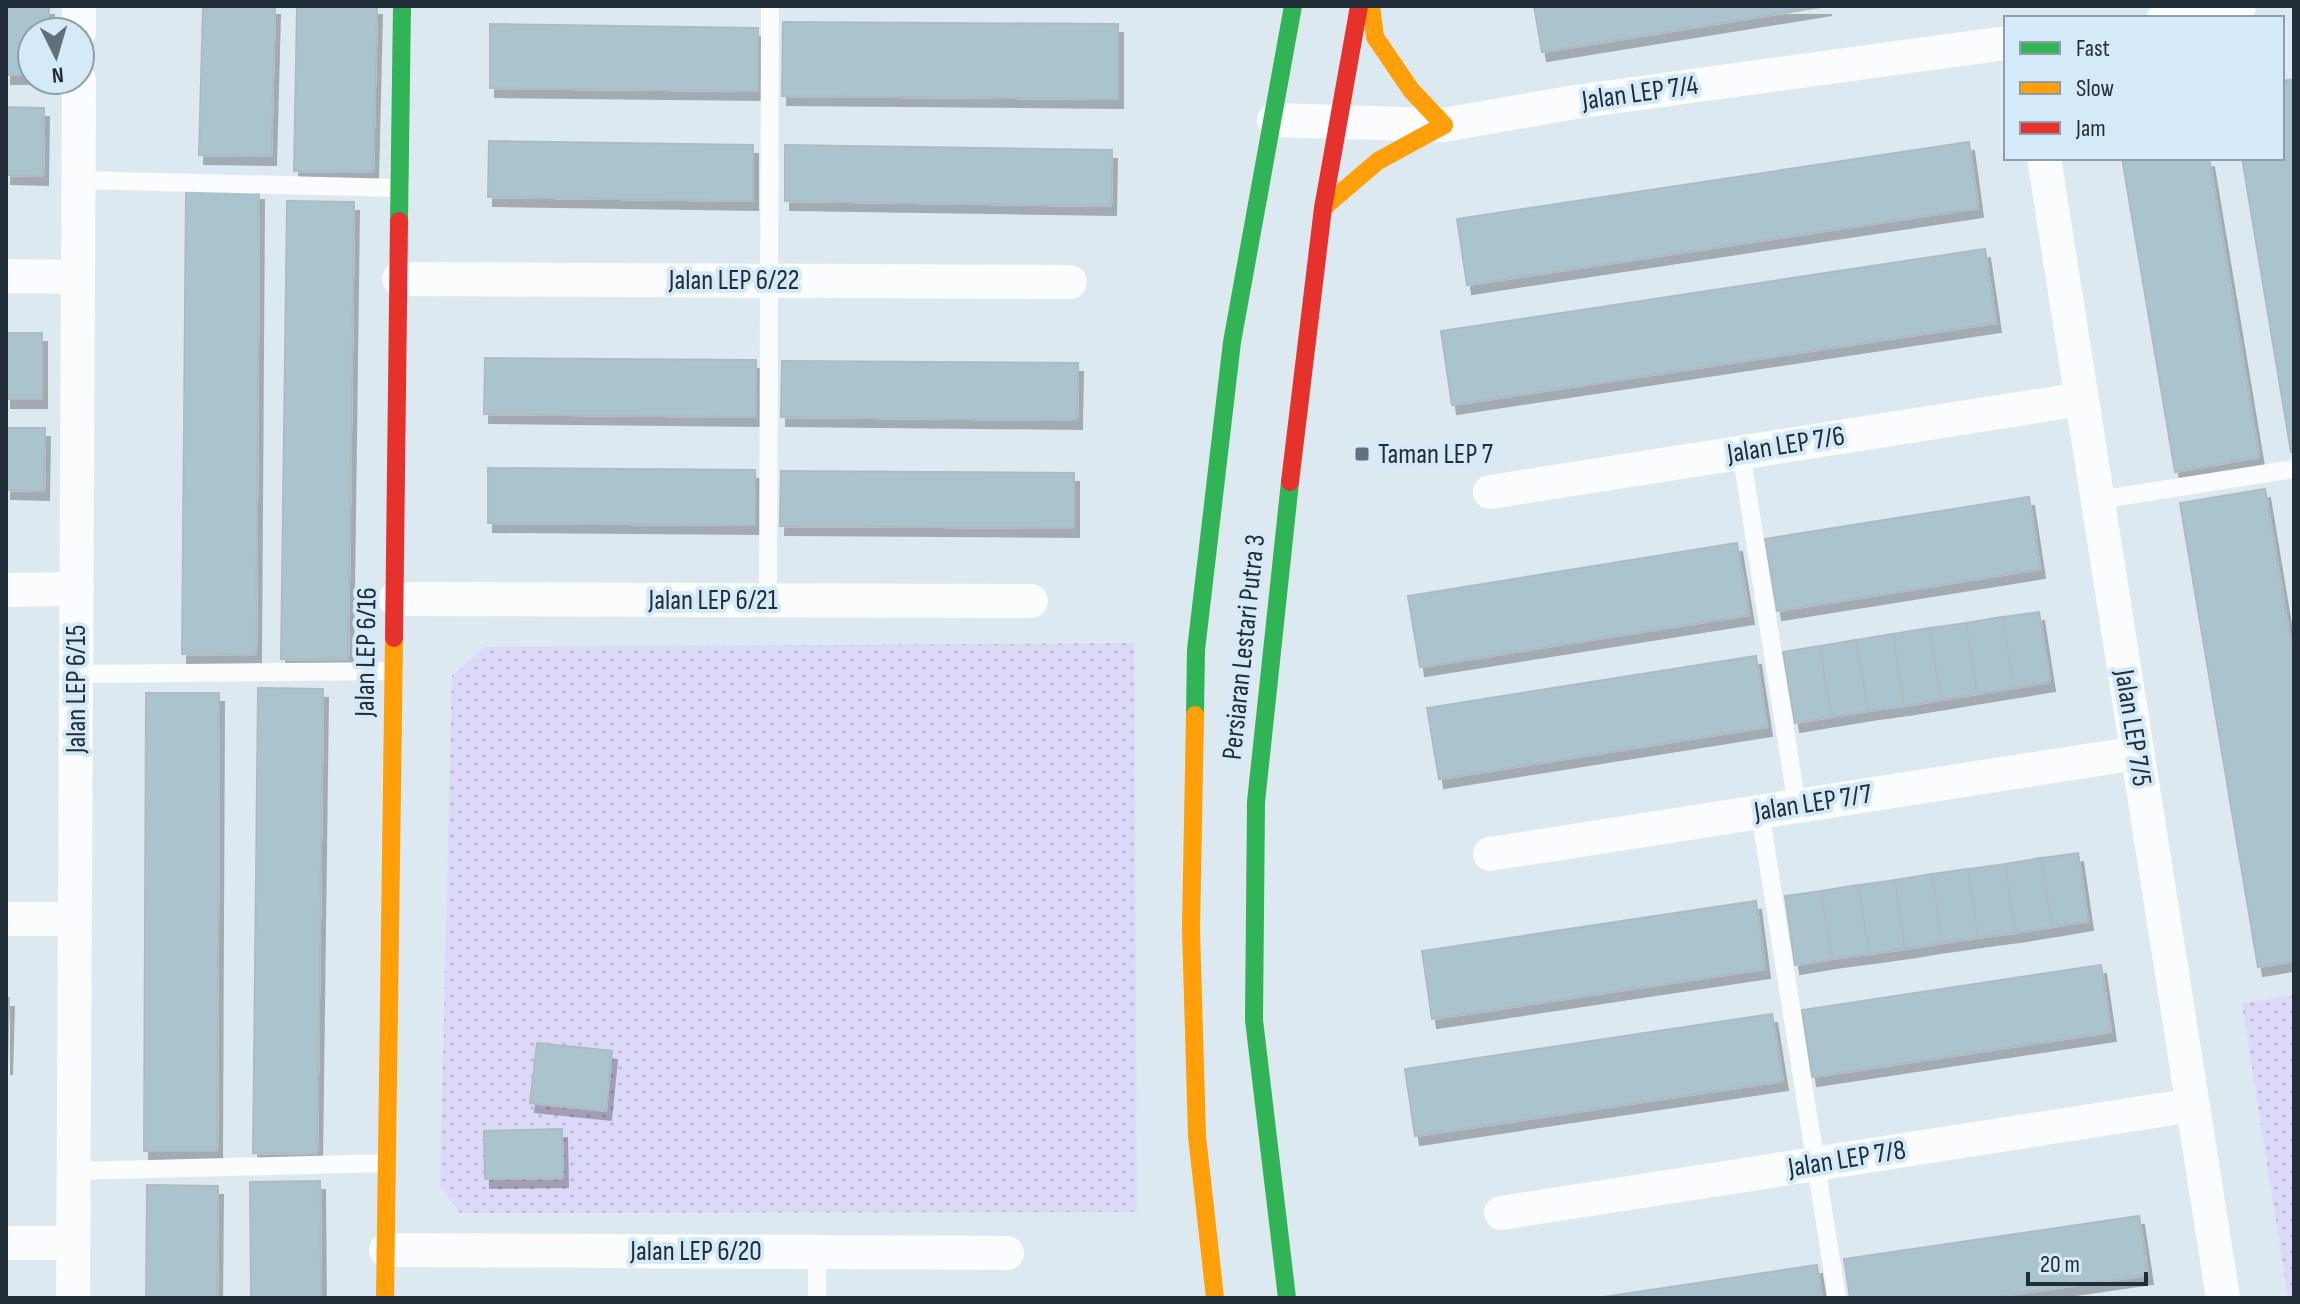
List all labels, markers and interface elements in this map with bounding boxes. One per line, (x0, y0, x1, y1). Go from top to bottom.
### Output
north arrow (16, 16, 96, 96)
legend (2004, 16, 2284, 160)
text: Fast (2076, 34, 2110, 63)
text: N (51, 60, 65, 88)
street label: Jalan LEP 7/4 (1579, 68, 1700, 118)
text: Slow (2076, 74, 2114, 103)
text: Jam (2075, 114, 2106, 143)
street label: Jalan LEP 6/22 (668, 264, 799, 297)
street label: Jalan LEP 7/6 (1724, 419, 1847, 471)
place label: Taman LEP 7 (1378, 438, 1493, 471)
marker: Taman LEP 7 (1353, 445, 1371, 463)
street label: Persiaran Lestari Putra 3 (1216, 533, 1272, 761)
street label: Jalan LEP 6/21 (648, 584, 778, 617)
street label: Jalan LEP 6/16 (348, 587, 384, 718)
street label: Jalan LEP 6/15 (60, 625, 93, 754)
street label: Jalan LEP 7/5 (2107, 666, 2158, 789)
street label: Jalan LEP 7/7 (1751, 777, 1874, 829)
street label: Jalan LEP 7/8 (1785, 1133, 1908, 1185)
street label: Jalan LEP 6/20 (629, 1235, 762, 1268)
scale bar (2028, 1236, 2146, 1286)
text: 20 m (2040, 1250, 2080, 1279)

